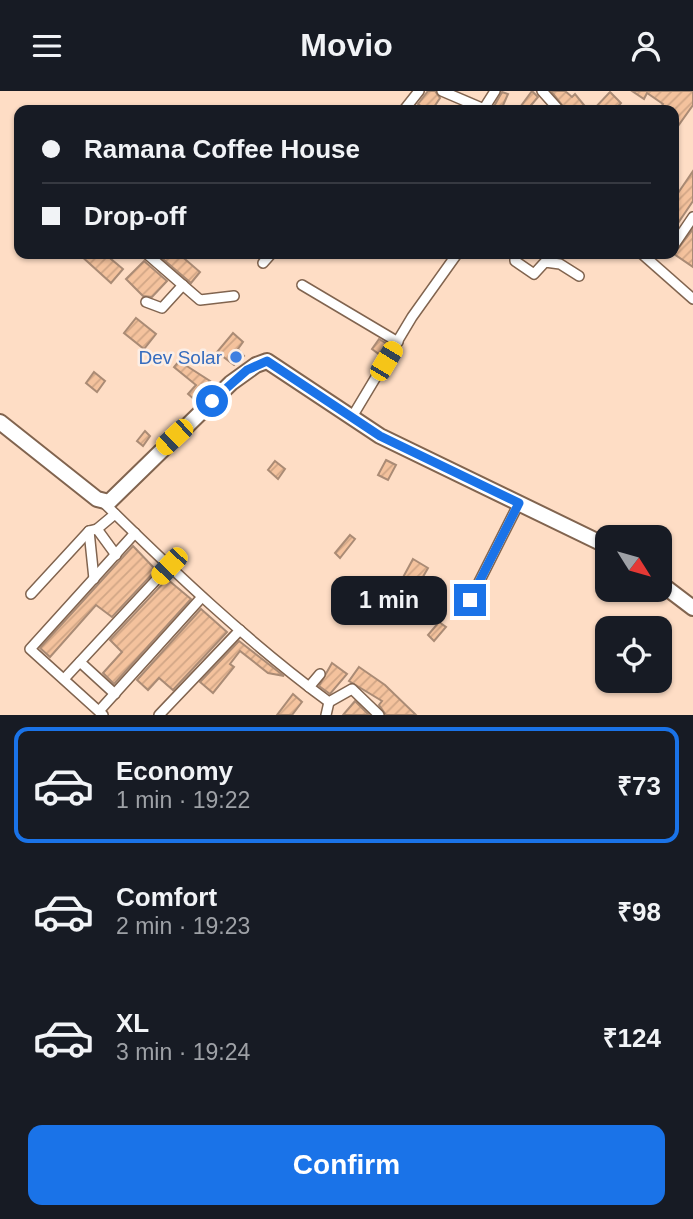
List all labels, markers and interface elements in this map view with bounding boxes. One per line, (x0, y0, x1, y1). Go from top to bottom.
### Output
icon: menu (28, 27, 66, 65)
text: Movio (300, 27, 393, 63)
icon: person (627, 27, 665, 65)
text: Ramana Coffee House (84, 134, 360, 164)
text: Drop-off (84, 201, 187, 231)
car (367, 338, 406, 384)
place label: Dev Solar (139, 347, 223, 368)
marker: Dev Solar (228, 349, 244, 365)
route start (196, 385, 228, 417)
car (152, 415, 197, 459)
north arrow (595, 525, 672, 602)
map controls (595, 525, 672, 693)
car (147, 543, 192, 589)
callout: 1 min (330, 575, 446, 625)
route end (454, 584, 486, 616)
text: 1 min (359, 587, 419, 613)
button: locate (595, 616, 672, 693)
icon: car (32, 754, 95, 817)
text: Economy (116, 756, 233, 786)
text: ₹73 (617, 771, 661, 801)
text: 1 min · 19:22 (116, 787, 250, 813)
icon: car (32, 880, 95, 943)
text: Comfort (116, 882, 217, 912)
text: ₹98 (617, 897, 661, 927)
text: 2 min · 19:23 (116, 913, 250, 939)
icon: car (32, 1006, 95, 1069)
text: XL (116, 1008, 149, 1038)
text: ₹124 (603, 1023, 661, 1053)
text: 3 min · 19:24 (116, 1039, 250, 1065)
button: Confirm (28, 1125, 665, 1205)

